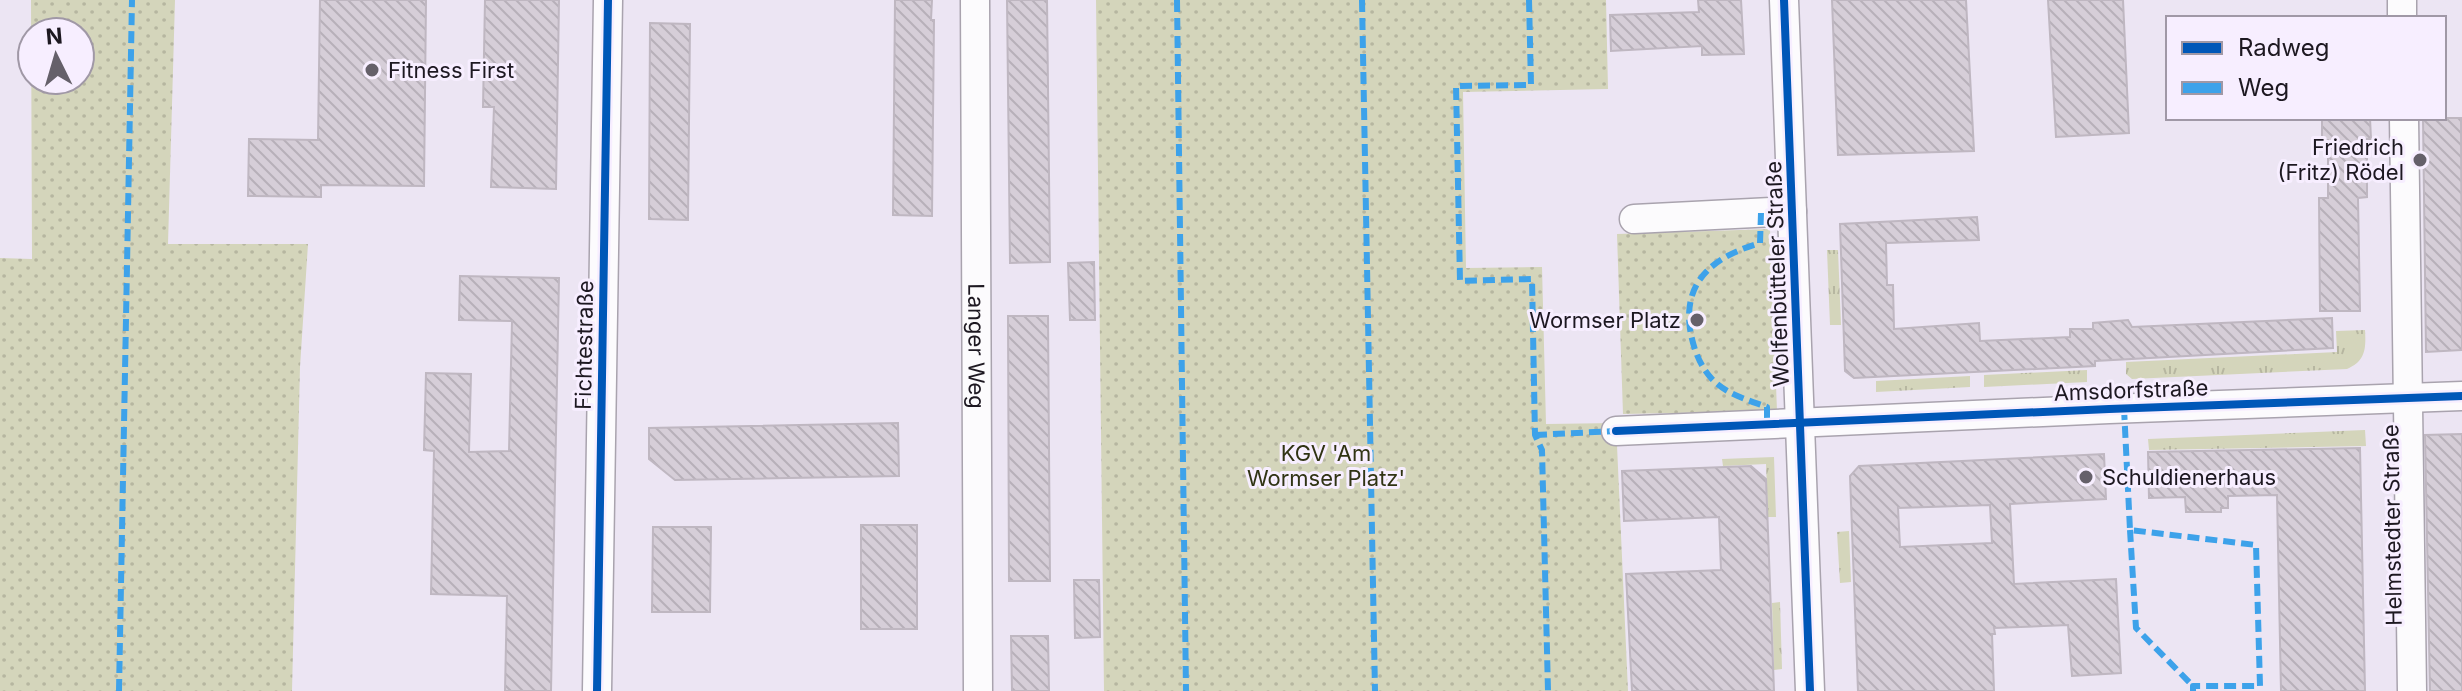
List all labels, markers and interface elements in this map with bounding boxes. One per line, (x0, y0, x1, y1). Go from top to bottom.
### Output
north arrow (16, 16, 96, 96)
legend (2166, 16, 2446, 120)
text: N (45, 22, 64, 50)
text: Radweg (2238, 33, 2329, 62)
place label: Fitness First (388, 57, 514, 83)
marker: Fitness First (363, 61, 381, 79)
text: Weg (2238, 73, 2289, 102)
place label: Friedrich (Fritz) Rödel (2277, 134, 2404, 185)
marker: Friedrich (Fritz) Rödel (2411, 151, 2429, 169)
street label: Wolfenbütteler Straße (1760, 160, 1794, 388)
street label: Fichtestraße (570, 280, 598, 410)
street label: Langer Weg (963, 283, 990, 409)
place label: Wormser Platz (1529, 307, 1681, 333)
marker: Wormser Platz (1688, 311, 1706, 329)
street label: Amsdorfstraße (2053, 374, 2209, 406)
street label: Helmstedter Straße (2377, 424, 2407, 626)
park label: KGV 'Am Wormser Platz' (1247, 440, 1405, 491)
place label: Schuldienerhaus (2102, 464, 2276, 490)
marker: Schuldienerhaus (2077, 468, 2095, 486)

